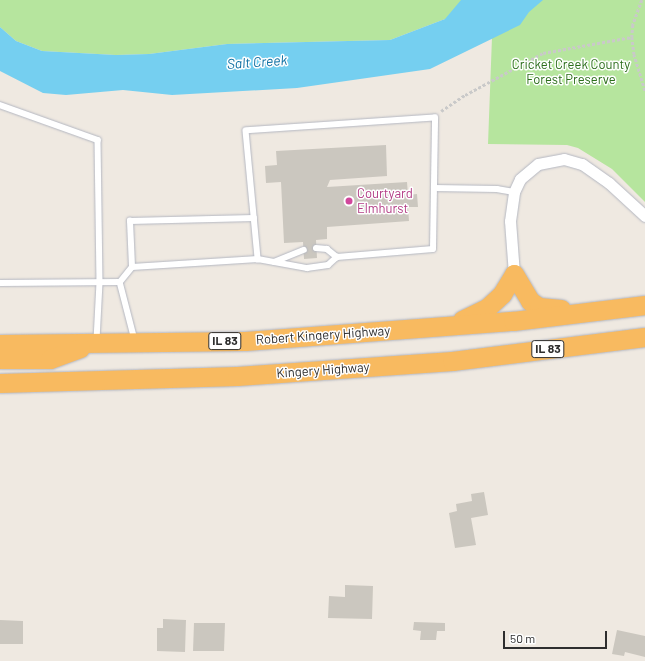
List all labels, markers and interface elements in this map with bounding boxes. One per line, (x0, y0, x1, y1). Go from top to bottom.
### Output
water label: Salt Creek (226, 52, 288, 72)
park label: Cricket Creek County Forest Preserve (512, 57, 630, 88)
place label: Courtyard Elmhurst (357, 186, 413, 217)
marker: Courtyard Elmhurst (344, 196, 354, 206)
street label: Robert Kingery Highway (255, 323, 391, 347)
road number: IL 83 (208, 331, 242, 351)
road number: IL 83 (531, 339, 565, 359)
street label: Kingery Highway (276, 359, 370, 381)
scale bar (505, 623, 609, 649)
text: 50 m (510, 631, 535, 645)

